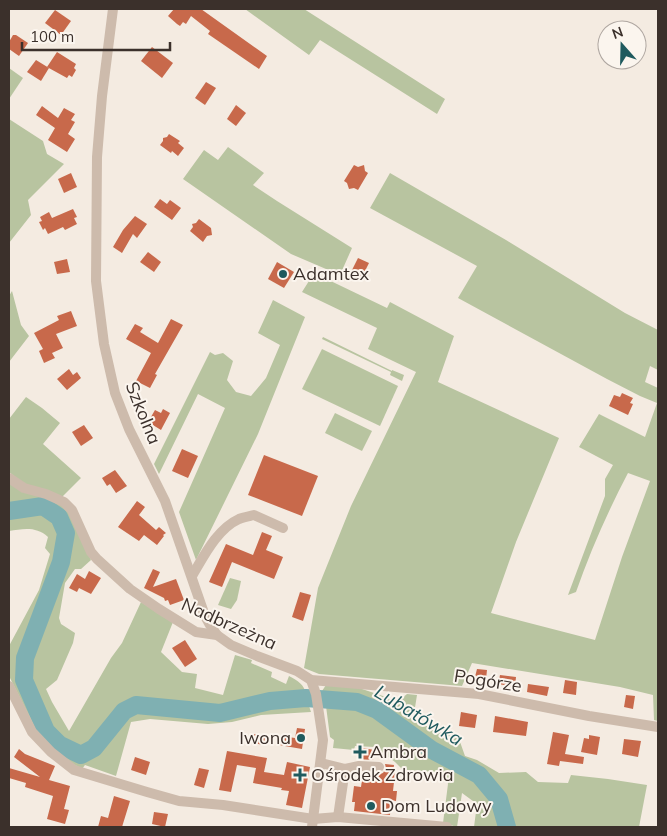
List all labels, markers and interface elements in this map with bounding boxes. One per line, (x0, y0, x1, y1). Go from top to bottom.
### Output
scale bar (22, 20, 170, 52)
north arrow (597, 20, 647, 70)
text: N (610, 23, 626, 43)
text: 100 m (30, 27, 74, 46)
place label: Adamtex (293, 262, 369, 285)
marker: Adamtex (277, 268, 289, 280)
street label: Szkolna (121, 378, 166, 447)
street label: Nadbrzeżna (178, 592, 280, 655)
street label: Pogórze (453, 664, 524, 697)
water label: Lubatówka (370, 679, 468, 751)
place label: Iwona (239, 726, 291, 749)
marker: Iwona (295, 732, 307, 744)
place label: Ambra (370, 740, 427, 763)
marker: Ambra (354, 746, 366, 758)
place label: Ośrodek Zdrowia (311, 763, 454, 786)
marker: Ośrodek Zdrowia (293, 768, 307, 782)
place label: Dom Ludowy (381, 794, 492, 817)
marker: Dom Ludowy (365, 800, 377, 812)

